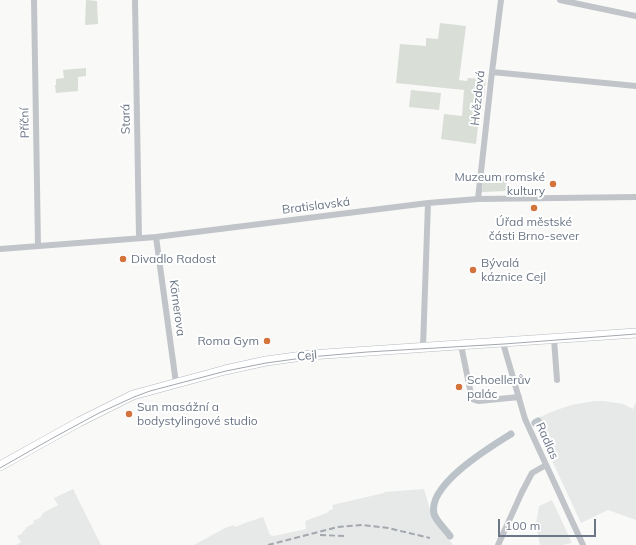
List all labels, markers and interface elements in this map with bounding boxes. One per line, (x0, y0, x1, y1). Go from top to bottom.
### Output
street label: Hvězdová (468, 70, 488, 126)
street label: Stará (119, 104, 133, 134)
street label: Příční (18, 108, 32, 138)
place label: Muzeum romské kultury (454, 170, 545, 198)
marker: Muzeum romské kultury (548, 179, 558, 189)
street label: Bratislavská (281, 195, 351, 217)
marker: Úřad městské části Brno-sever (529, 203, 539, 213)
place label: Úřad městské části Brno-sever (489, 215, 579, 243)
place label: Divadlo Radost (131, 252, 216, 266)
marker: Divadlo Radost (118, 254, 128, 264)
place label: Bývalá káznice Cejl (481, 256, 546, 284)
marker: Bývalá káznice Cejl (468, 265, 478, 275)
street label: Körnerova (166, 279, 188, 337)
place label: Roma Gym (197, 334, 259, 348)
marker: Roma Gym (262, 336, 272, 346)
street label: Cejl (296, 348, 318, 364)
place label: Schoellerův palác (467, 373, 531, 401)
marker: Schoellerův palác (454, 382, 464, 392)
place label: Sun masážní a bodystylingové studio (137, 400, 258, 428)
marker: Sun masážní a bodystylingové studio (124, 409, 134, 419)
street label: Radlas (533, 420, 561, 462)
scale bar (500, 511, 598, 537)
text: 100 m (505, 518, 540, 533)

